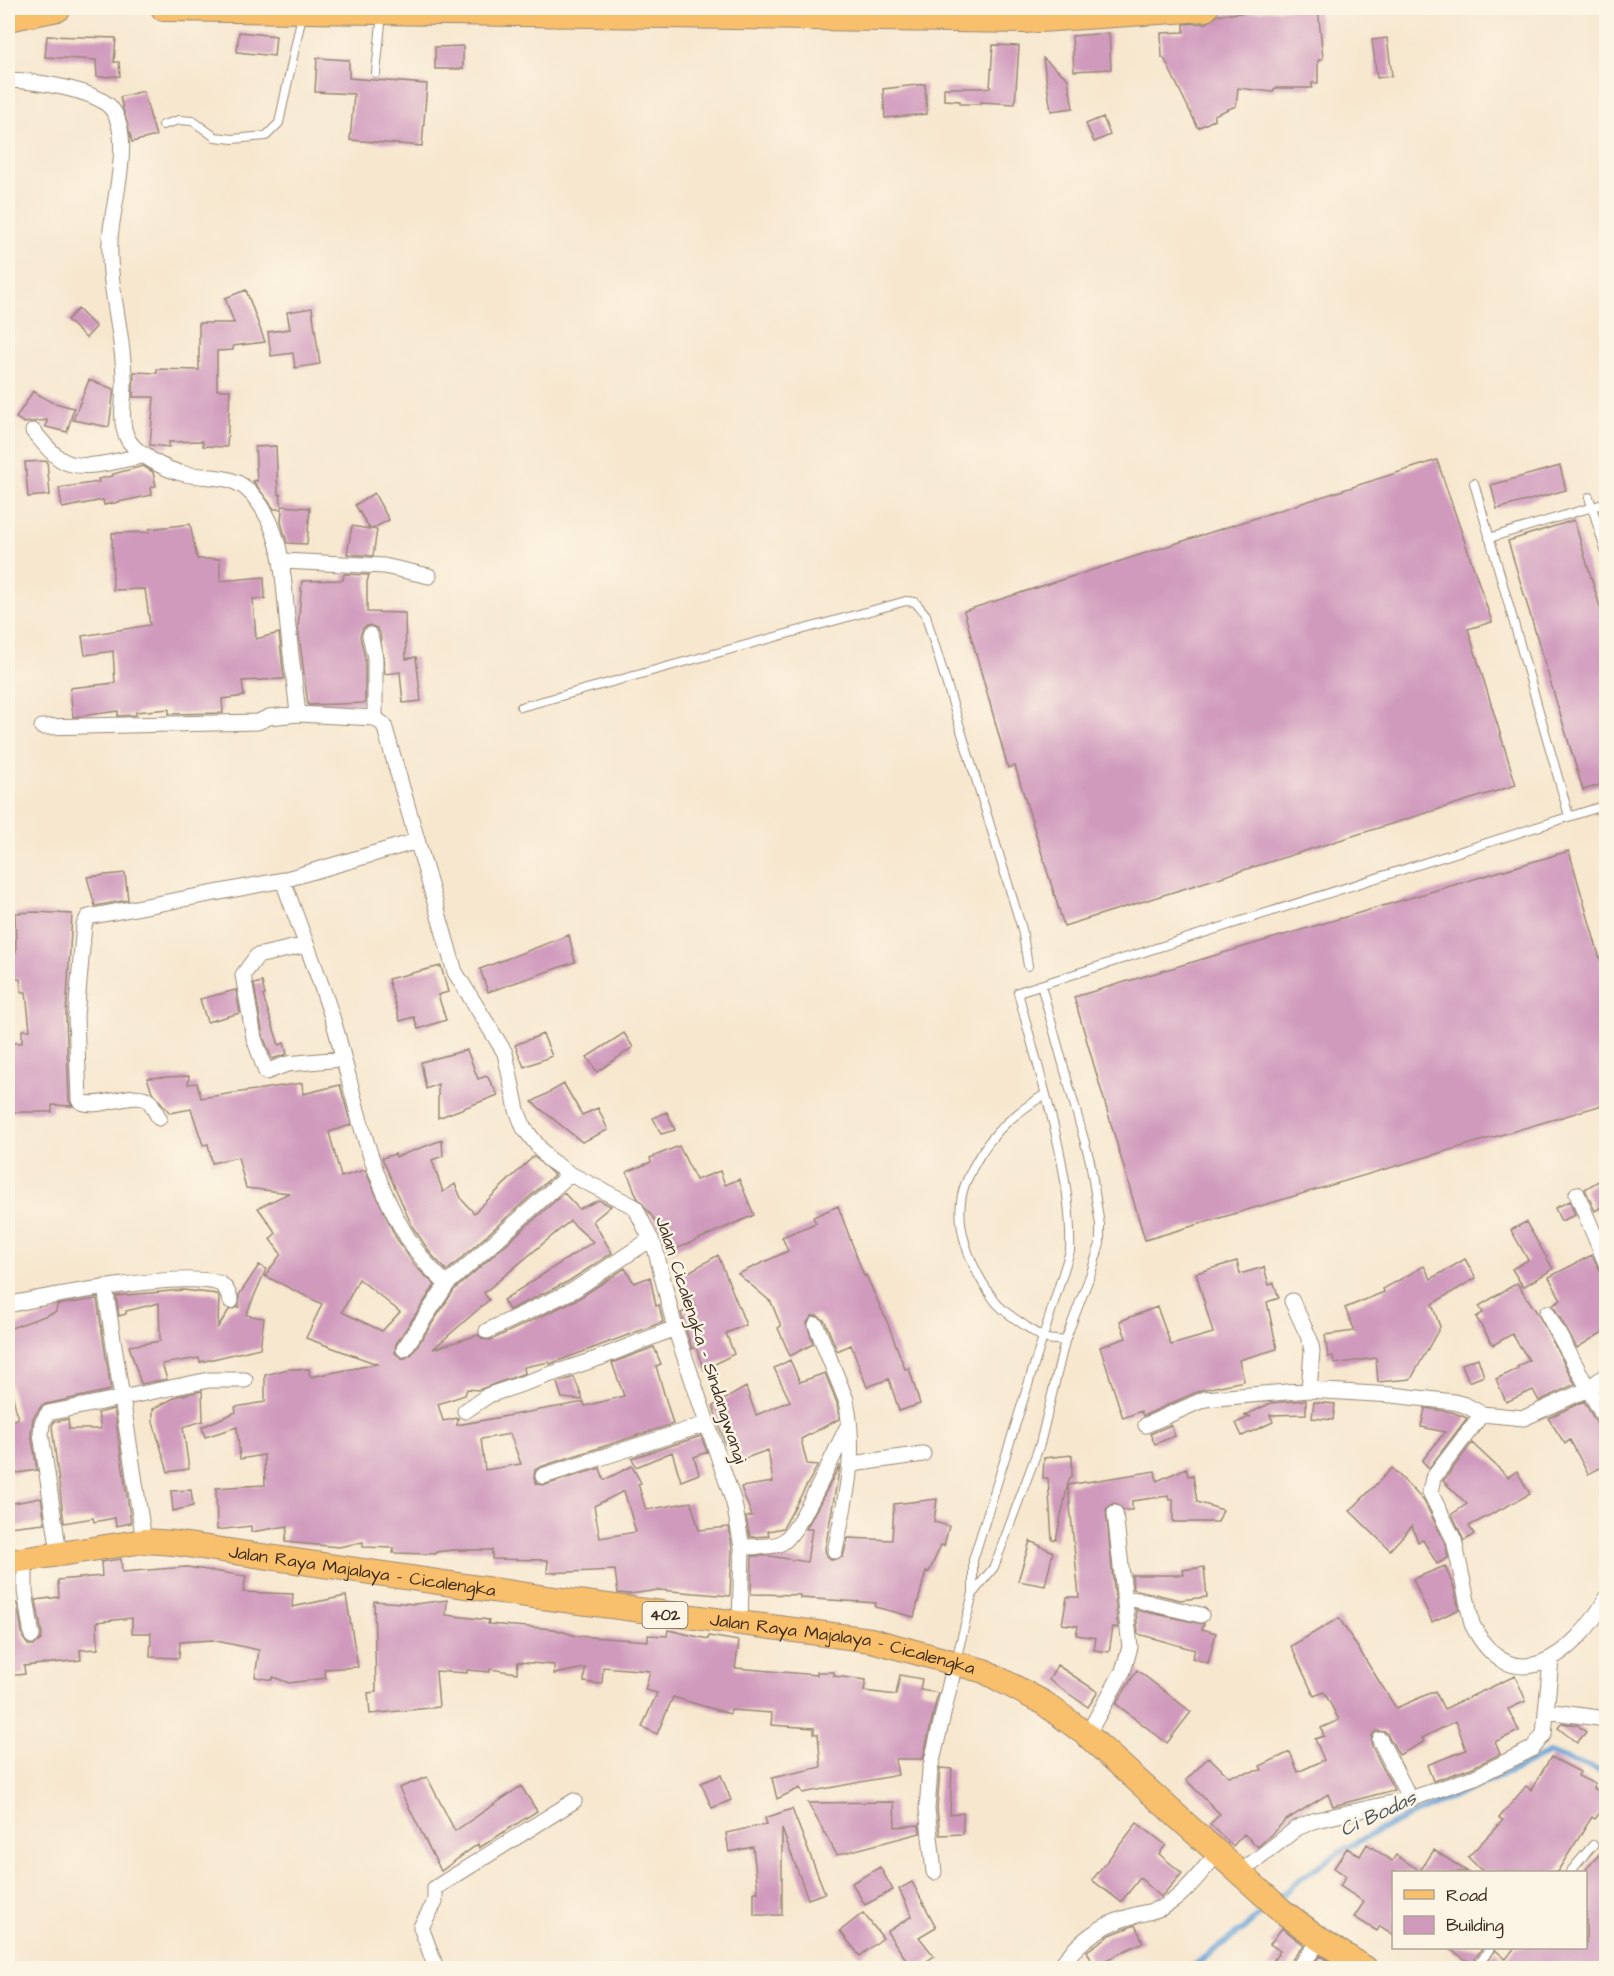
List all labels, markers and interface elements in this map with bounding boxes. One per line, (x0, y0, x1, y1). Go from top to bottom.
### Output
street label: Jalan Cicalengka - Sindangwangi (648, 1213, 753, 1467)
street label: Jalan Raya Majalaya - Cicalengka (227, 1539, 498, 1603)
road number: 402 (642, 1602, 688, 1628)
street label: Jalan Raya Majalaya - Cicalengka (708, 1607, 978, 1681)
water label: Ci Bodas (1335, 1784, 1422, 1844)
legend (1392, 1871, 1587, 1949)
text: Road (1446, 1883, 1487, 1908)
text: Building (1446, 1913, 1504, 1939)

